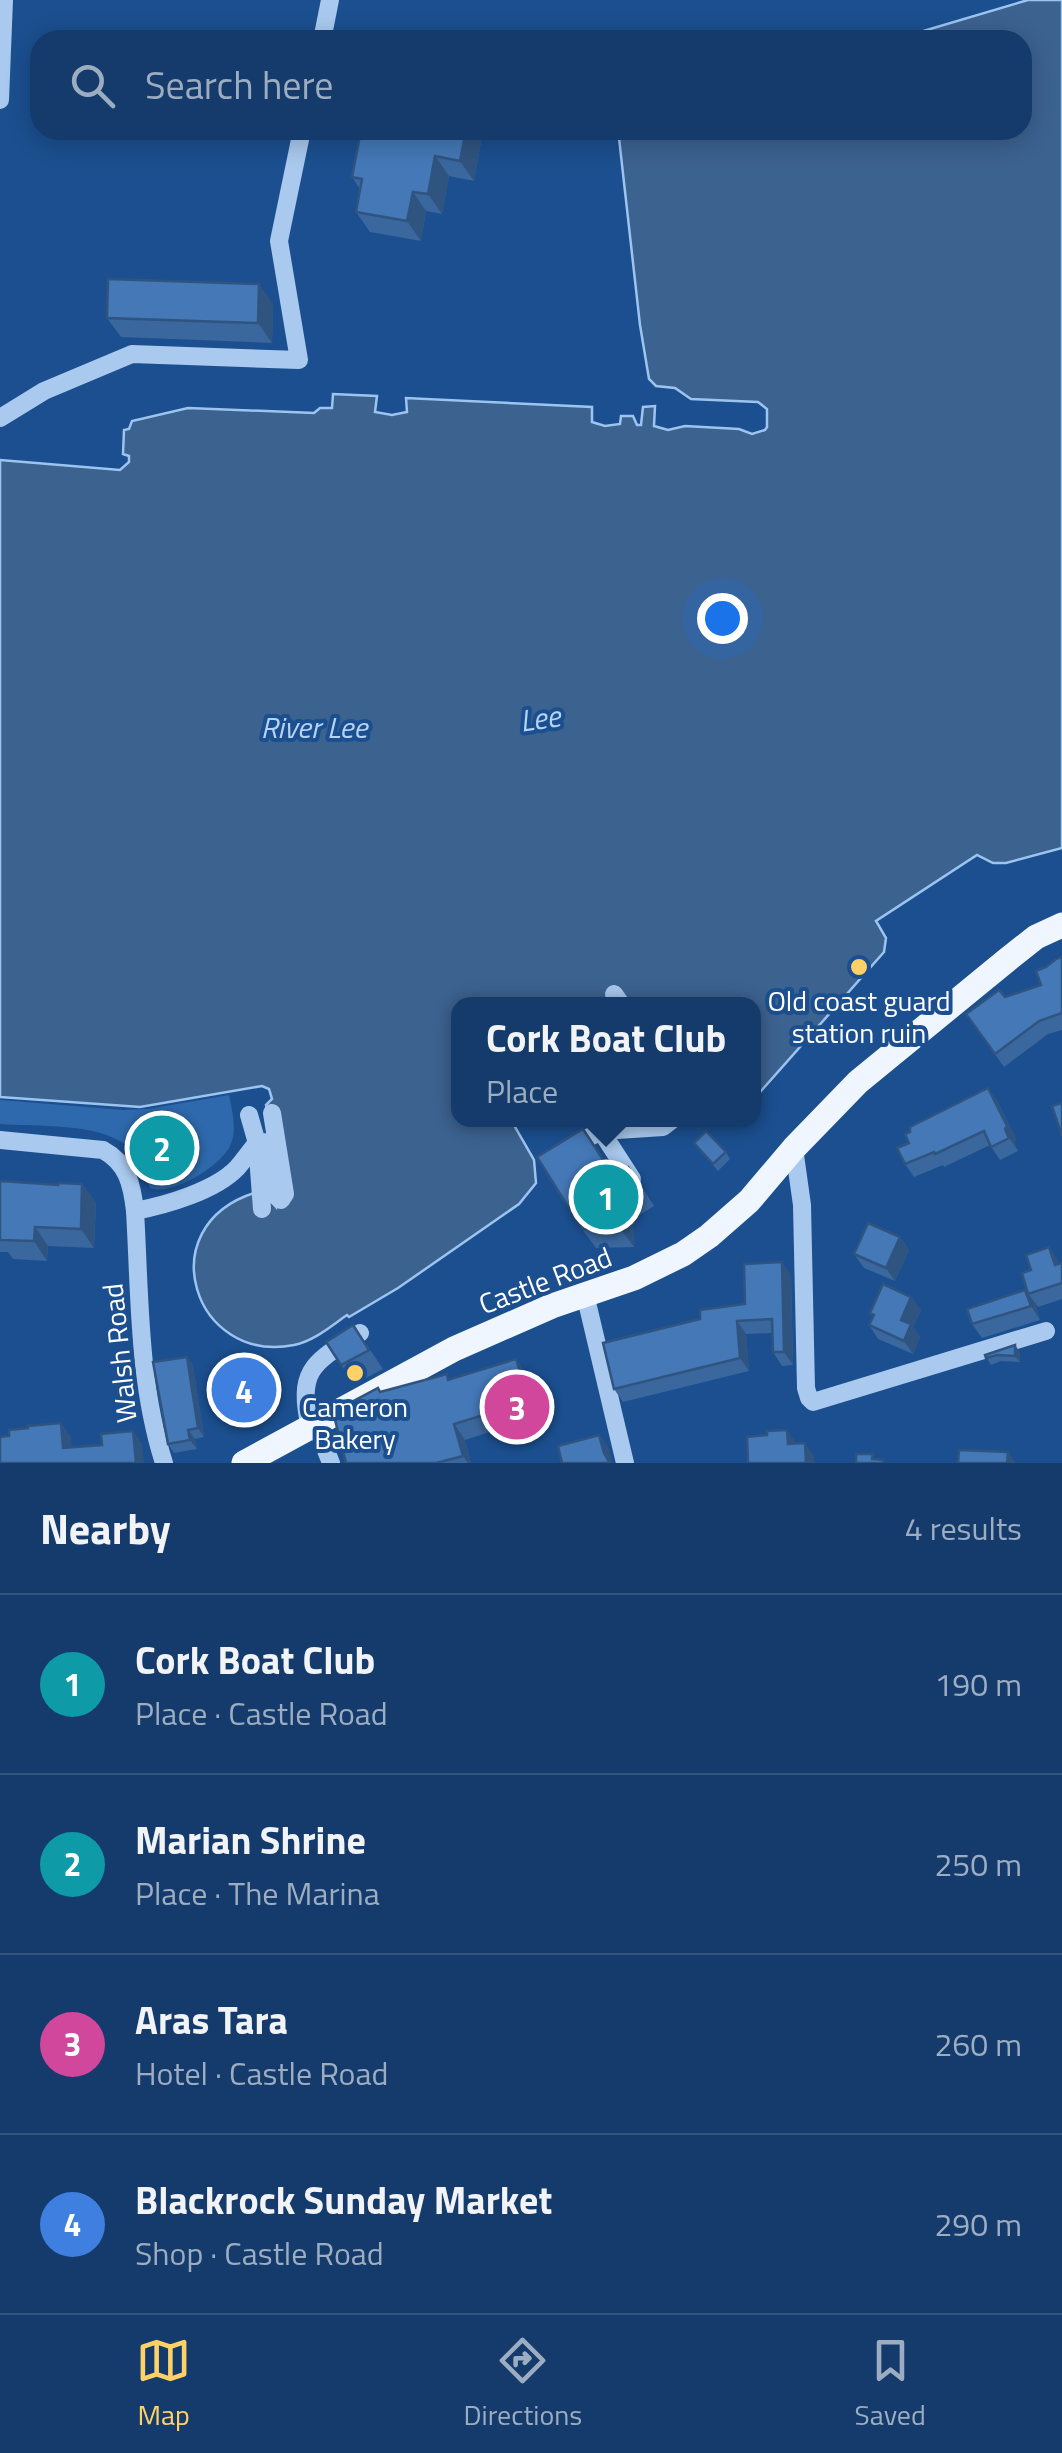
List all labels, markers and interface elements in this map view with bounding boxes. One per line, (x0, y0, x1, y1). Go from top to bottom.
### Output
search box (30, 30, 1032, 140)
text: Search here (145, 56, 333, 114)
icon: search (65, 58, 120, 113)
your location (697, 593, 748, 644)
water label: Lee (517, 692, 565, 744)
water label: River Lee (261, 704, 369, 750)
marker: Old coast guard station ruin (848, 956, 870, 978)
place label: Old coast guard station ruin (767, 979, 951, 1054)
popup (451, 997, 761, 1127)
text: Cork Boat Club (486, 1009, 726, 1067)
text: Place (486, 1067, 558, 1115)
pin: 2 (130, 1110, 194, 1186)
pin: 1 (574, 1160, 638, 1234)
street label: Castle Road (472, 1235, 618, 1325)
street label: Walsh Road (90, 1281, 148, 1425)
pin: 4 (212, 1352, 276, 1428)
marker: Cameron Bakery (344, 1362, 366, 1384)
pin: 3 (484, 1370, 550, 1444)
place label: Cameron Bakery (302, 1385, 408, 1460)
text: Nearby (40, 1496, 171, 1560)
text: 4 results (905, 1504, 1022, 1552)
text: Cork Boat Club (135, 1631, 375, 1689)
text: 1 (64, 1660, 81, 1708)
text: 190 m (934, 1660, 1022, 1708)
text: Place · Castle Road (135, 1689, 388, 1737)
text: Marian Shrine (135, 1811, 366, 1869)
text: 2 (64, 1840, 81, 1888)
text: 250 m (934, 1840, 1022, 1888)
text: Place · The Marina (135, 1869, 380, 1917)
text: Aras Tara (135, 1991, 288, 2049)
text: 3 (64, 2020, 81, 2068)
text: 260 m (934, 2020, 1022, 2068)
text: Hotel · Castle Road (135, 2049, 388, 2097)
text: Blackrock Sunday Market (135, 2171, 552, 2229)
text: 4 (64, 2200, 81, 2248)
text: 290 m (934, 2200, 1022, 2248)
text: Shop · Castle Road (135, 2229, 384, 2277)
tab: Map (136, 2333, 191, 2436)
tab: Directions (463, 2333, 582, 2436)
tab: Saved (855, 2333, 926, 2436)

